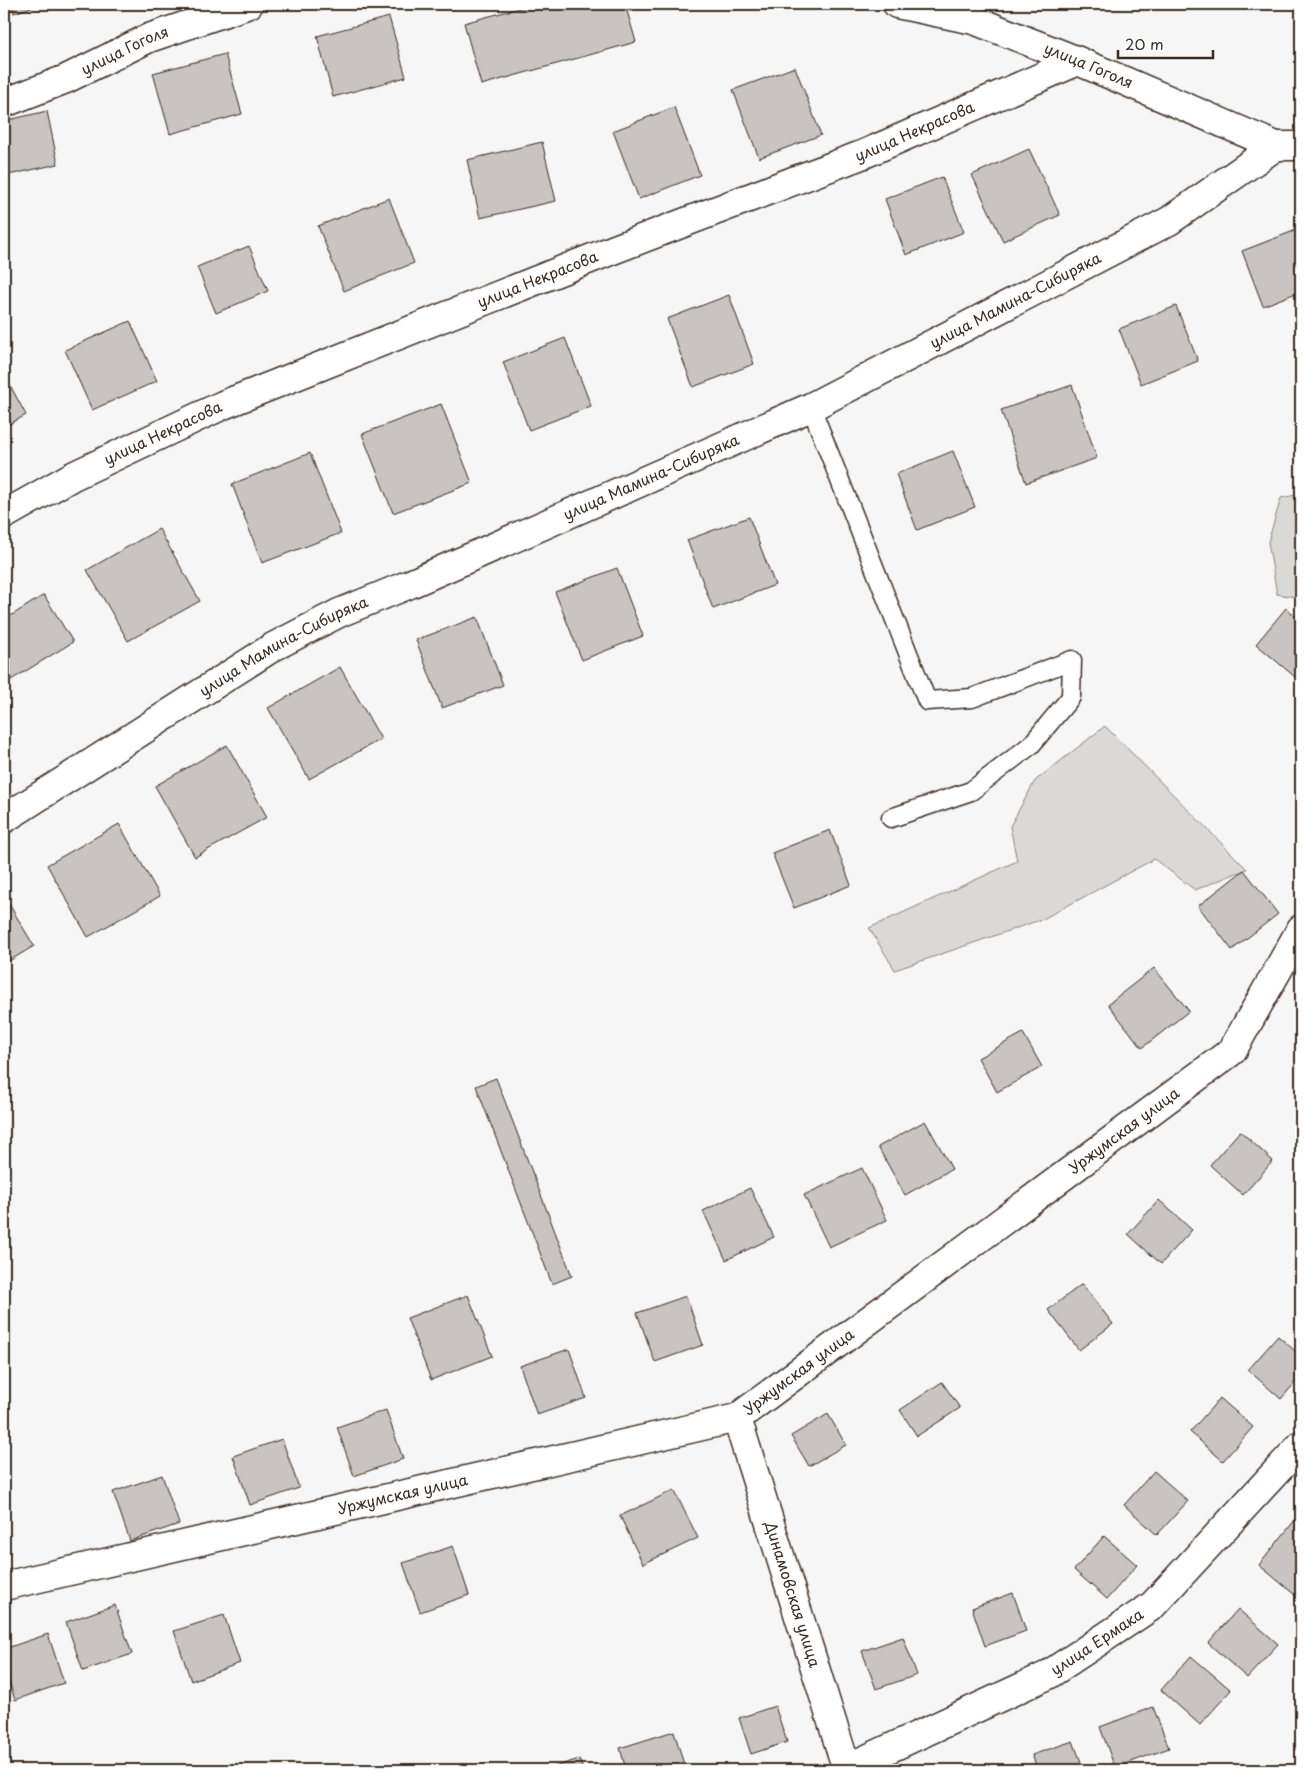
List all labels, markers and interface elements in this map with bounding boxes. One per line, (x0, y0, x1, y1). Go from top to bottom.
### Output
street label: улица Гоголя (77, 19, 171, 80)
scale bar (1118, 28, 1212, 60)
text: 20 m (1125, 32, 1164, 55)
street label: улица Гоголя (1041, 36, 1137, 93)
street label: улица Некрасова (851, 94, 978, 166)
street label: улица Некрасова (473, 244, 602, 313)
street label: улица Мамина-Сибиряка (925, 245, 1105, 353)
street label: улица Некрасова (100, 394, 226, 470)
street label: улица Мамина-Сибиряка (559, 427, 743, 525)
street label: улица Мамина-Сибиряка (194, 589, 372, 701)
street label: Уржумская улица (1063, 1081, 1184, 1179)
street label: Уржумская улица (738, 1322, 859, 1420)
street label: Уржумская улица (335, 1467, 470, 1519)
street label: Динамовская улица (760, 1517, 827, 1671)
street label: улица Ермака (1045, 1602, 1148, 1680)

